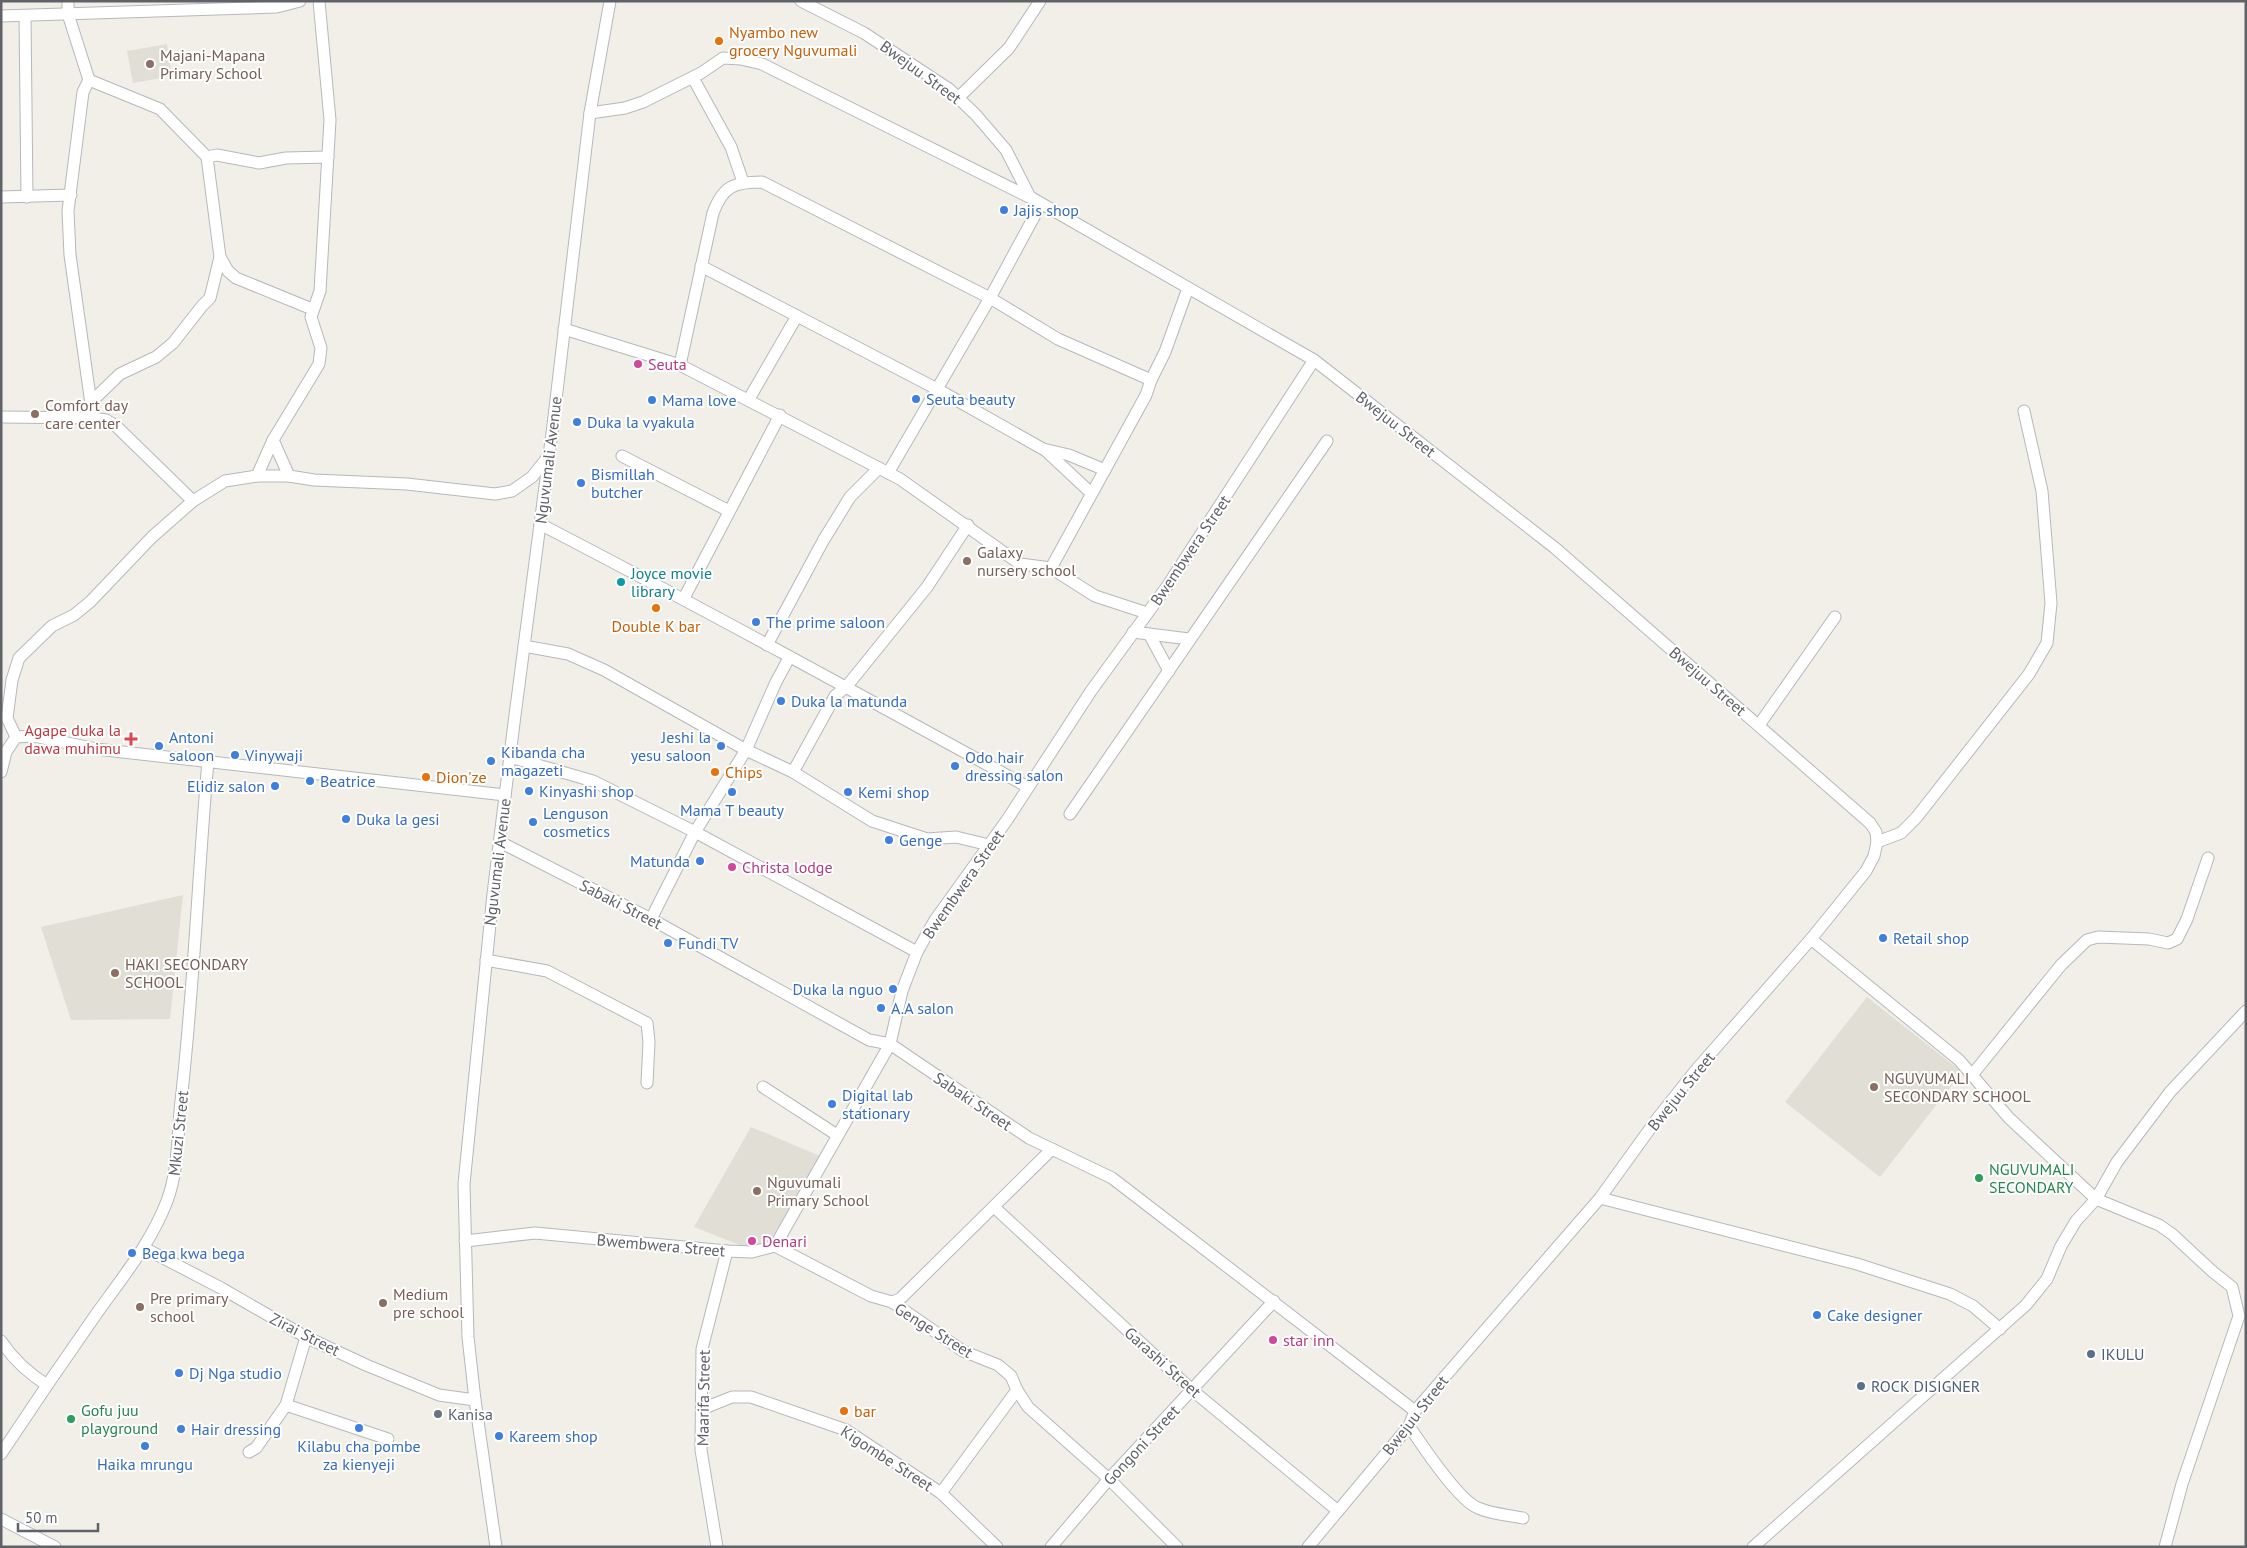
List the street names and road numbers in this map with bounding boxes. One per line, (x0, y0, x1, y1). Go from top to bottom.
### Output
street label: Bwejuu Street (876, 36, 966, 109)
street label: Bwejuu Street (1352, 387, 1440, 462)
street label: Nguvumali Avenue (530, 395, 566, 525)
street label: Bwembwera Street (1146, 491, 1235, 609)
street label: Bwejuu Street (1665, 642, 1751, 720)
street label: Nguvumali Avenue (479, 797, 515, 927)
street label: Bwembwera Street (918, 825, 1008, 942)
street label: Sabaki Street (576, 875, 666, 934)
street label: Bwejuu Street (1643, 1047, 1719, 1134)
street label: Sabaki Street (930, 1068, 1016, 1135)
street label: Mkuzi Street (164, 1089, 192, 1177)
street label: Bwembwera Street (596, 1229, 727, 1261)
street label: Genge Street (891, 1298, 977, 1362)
street label: Zirai Street (267, 1308, 344, 1360)
street label: Garashi Street (1121, 1322, 1206, 1402)
street label: Maarifa Street (692, 1349, 714, 1446)
street label: Bwejuu Street (1378, 1371, 1453, 1459)
street label: Gongoni Street (1099, 1400, 1184, 1489)
street label: Kigombe Street (837, 1421, 937, 1496)

